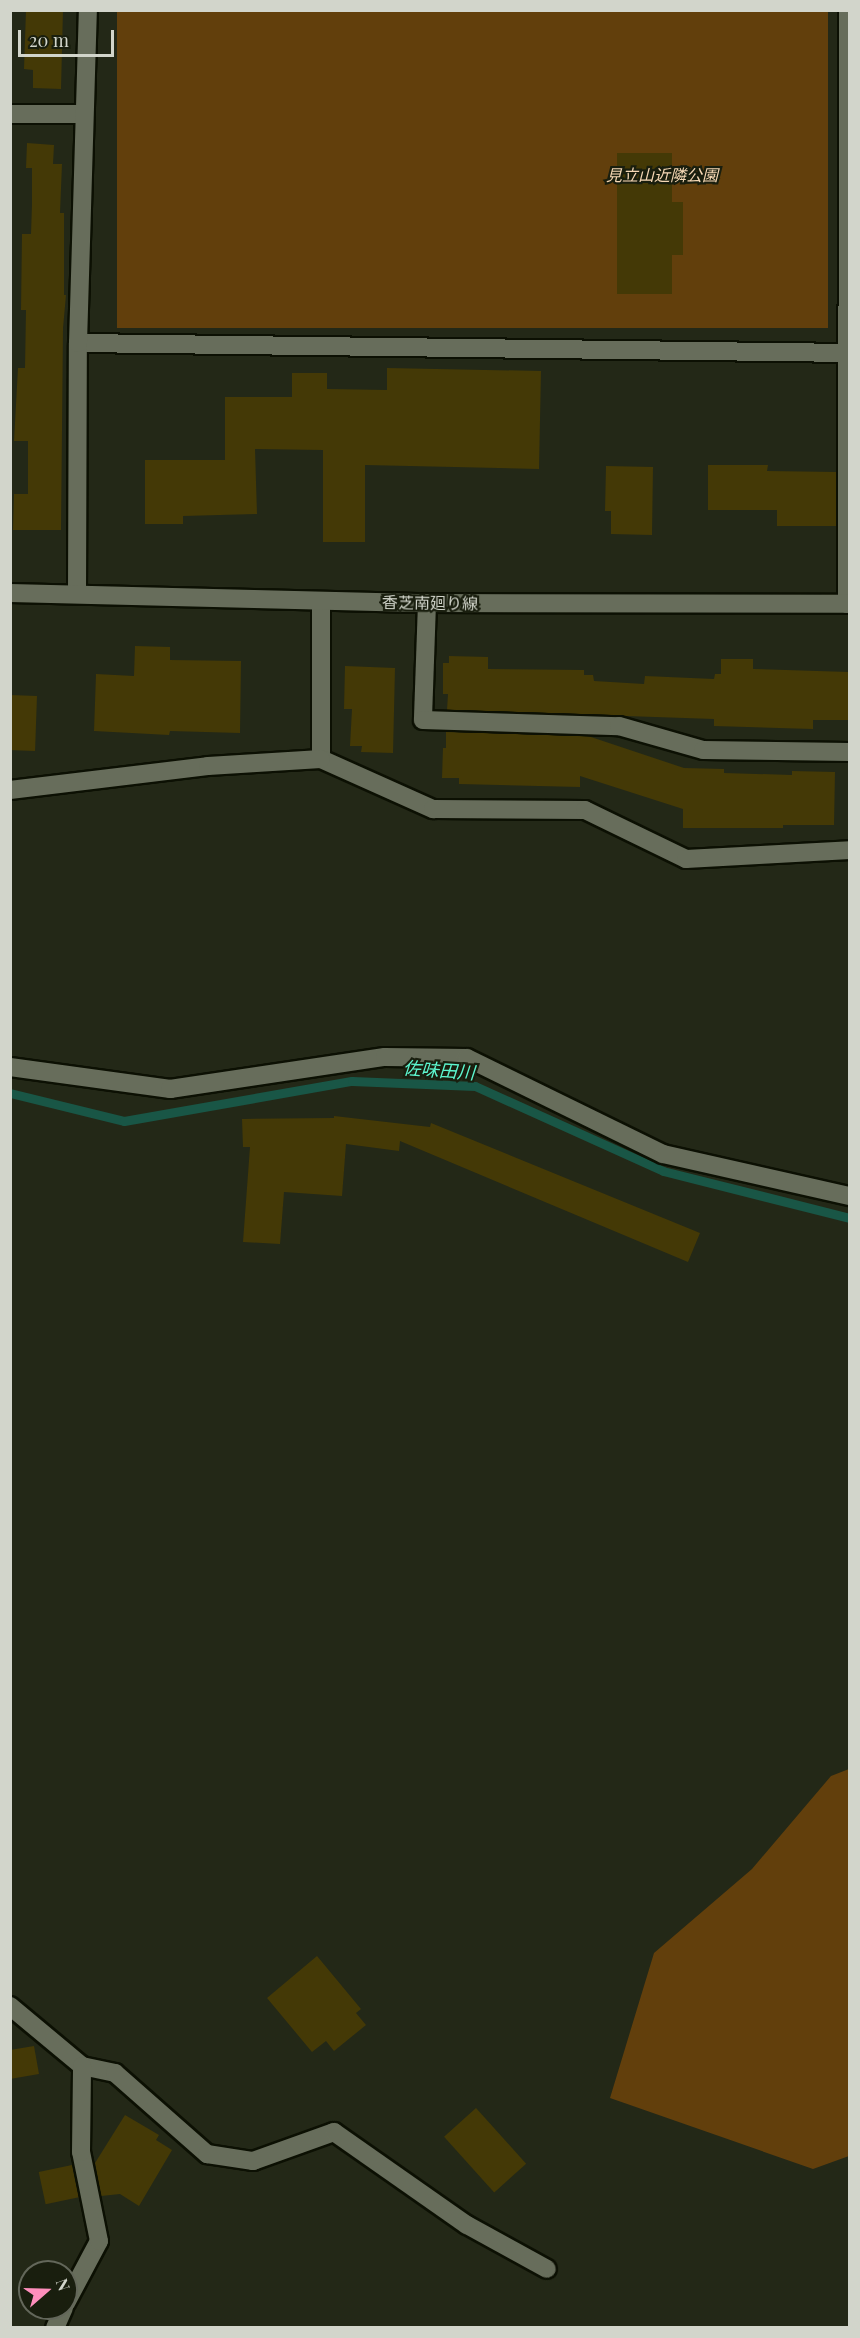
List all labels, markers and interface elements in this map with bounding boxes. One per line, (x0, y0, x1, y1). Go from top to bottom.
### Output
scale bar (21, 18, 117, 56)
text: 20 m (29, 28, 69, 52)
park label: 見立山近隣公園 (606, 165, 718, 185)
street label: 香芝南廻り線 (382, 593, 478, 613)
water label: 佐味田川 (402, 1057, 476, 1083)
north arrow (18, 2260, 78, 2320)
text: N (52, 2275, 75, 2293)

